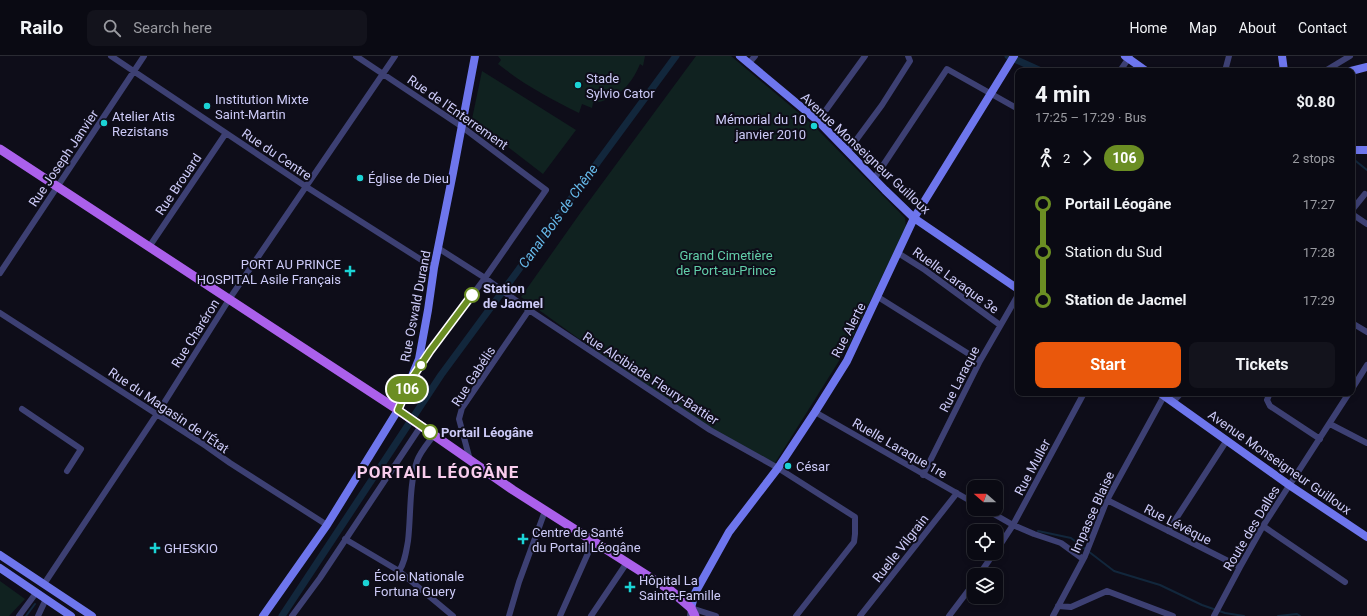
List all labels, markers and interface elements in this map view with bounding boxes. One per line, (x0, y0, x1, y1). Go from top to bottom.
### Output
search box (87, 10, 367, 46)
text: Railo (20, 16, 63, 39)
icon: search (101, 17, 123, 39)
text: Search here (133, 19, 212, 37)
text: Home (1129, 20, 1167, 36)
text: Map (1189, 20, 1217, 36)
text: About (1239, 20, 1276, 36)
text: Contact (1298, 20, 1347, 36)
place label: Stade Sylvio Cator (586, 71, 655, 101)
street label: Rue de l'Enterrement (405, 72, 511, 153)
marker: Stade Sylvio Cator (573, 80, 583, 90)
text: 4 min (1035, 82, 1090, 107)
street label: Avenue Monseigneur Guilloux (798, 90, 934, 218)
place label: Institution Mixte Saint-Martin (215, 92, 309, 122)
text: $0.80 (1296, 93, 1335, 111)
marker: Institution Mixte Saint-Martin (202, 101, 212, 111)
street label: Rue Joseph Janvier (26, 107, 102, 209)
place label: Atelier Atis Rezistans (112, 109, 175, 139)
text: 17:25 – 17:29 · Bus (1035, 110, 1147, 125)
place label: Mémorial du 10 janvier 2010 (716, 112, 806, 142)
marker: Atelier Atis Rezistans (99, 118, 109, 128)
marker: Mémorial du 10 janvier 2010 (809, 121, 819, 131)
street label: Rue du Centre (239, 126, 315, 183)
icon: walk (1035, 147, 1057, 169)
icon: forward (1076, 147, 1098, 169)
text: 106 (1112, 150, 1136, 166)
street label: Rue Brouard (152, 151, 204, 218)
text: 2 (1063, 151, 1070, 166)
text: 2 stops (1292, 151, 1335, 166)
water label: Canal Bois de Chêne (515, 161, 601, 271)
place label: Église de Dieu (368, 171, 449, 186)
marker: Église de Dieu (355, 173, 365, 183)
text: Portail Léogâne (1065, 195, 1171, 213)
text: 17:27 (1303, 197, 1335, 212)
text: Station du Sud (1065, 243, 1162, 261)
street label: Ruelle Laraque 3e (910, 244, 1002, 317)
text: 17:28 (1303, 245, 1335, 260)
park label: Grand Cimetière de Port-au-Prince (676, 248, 776, 278)
street label: Rue Oswald Durand (397, 249, 434, 363)
place label: PORT AU PRINCE HOSPITAL Asile Français (197, 257, 341, 287)
marker: PORT AU PRINCE HOSPITAL Asile Français (344, 265, 356, 277)
place label: Station de Jacmel (483, 281, 543, 311)
marker: Station de Jacmel (464, 287, 480, 303)
text: Station de Jacmel (1065, 291, 1187, 309)
text: 17:29 (1303, 293, 1335, 308)
street label: Rue Charéron (168, 296, 222, 370)
street label: Rue Alerte (828, 300, 869, 360)
street label: Rue Alcibiade Fleury-Battier (580, 329, 722, 428)
button: Start (1035, 342, 1181, 388)
button: Tickets (1189, 342, 1335, 388)
street label: Rue Gabélis (448, 343, 499, 409)
street label: Rue Laraque (936, 344, 983, 415)
unlabelled marker (415, 359, 427, 371)
street label: Rue du Magasin de l'État (106, 365, 232, 456)
line badge: 106 (384, 376, 430, 402)
text: 106 (395, 381, 419, 397)
street label: Avenue Monseigneur Guilloux (1205, 407, 1355, 518)
street label: Ruelle Laraque 1re (850, 415, 950, 482)
marker: Portail Léogâne (422, 424, 438, 440)
place label: Portail Léogâne (441, 425, 533, 440)
street label: Rue Muller (1011, 436, 1054, 498)
place label: César (796, 459, 830, 474)
marker: César (783, 461, 793, 471)
district label: PORTAIL LÉOGÂNE (357, 462, 519, 482)
street label: Impasse Blaise (1068, 469, 1117, 555)
north arrow (967, 480, 1003, 516)
map controls (967, 480, 1003, 604)
street label: Route des Dalles (1220, 483, 1283, 574)
street label: Rue Lévêque (1142, 501, 1214, 548)
street label: Ruelle Vilgrain (869, 511, 932, 585)
button: locate (967, 524, 1003, 560)
place label: Centre de Santé du Portail Léogâne (532, 525, 641, 555)
marker: Centre de Santé du Portail Léogâne (517, 533, 529, 545)
place label: GHESKIO (164, 541, 218, 556)
marker: GHESKIO (149, 542, 161, 554)
button: layers (967, 568, 1003, 604)
place label: École Nationale Fortuna Guery (374, 569, 464, 599)
place label: Hôpital La Sainte-Famille (639, 573, 721, 603)
marker: École Nationale Fortuna Guery (361, 578, 371, 588)
marker: Hôpital La Sainte-Famille (624, 581, 636, 593)

